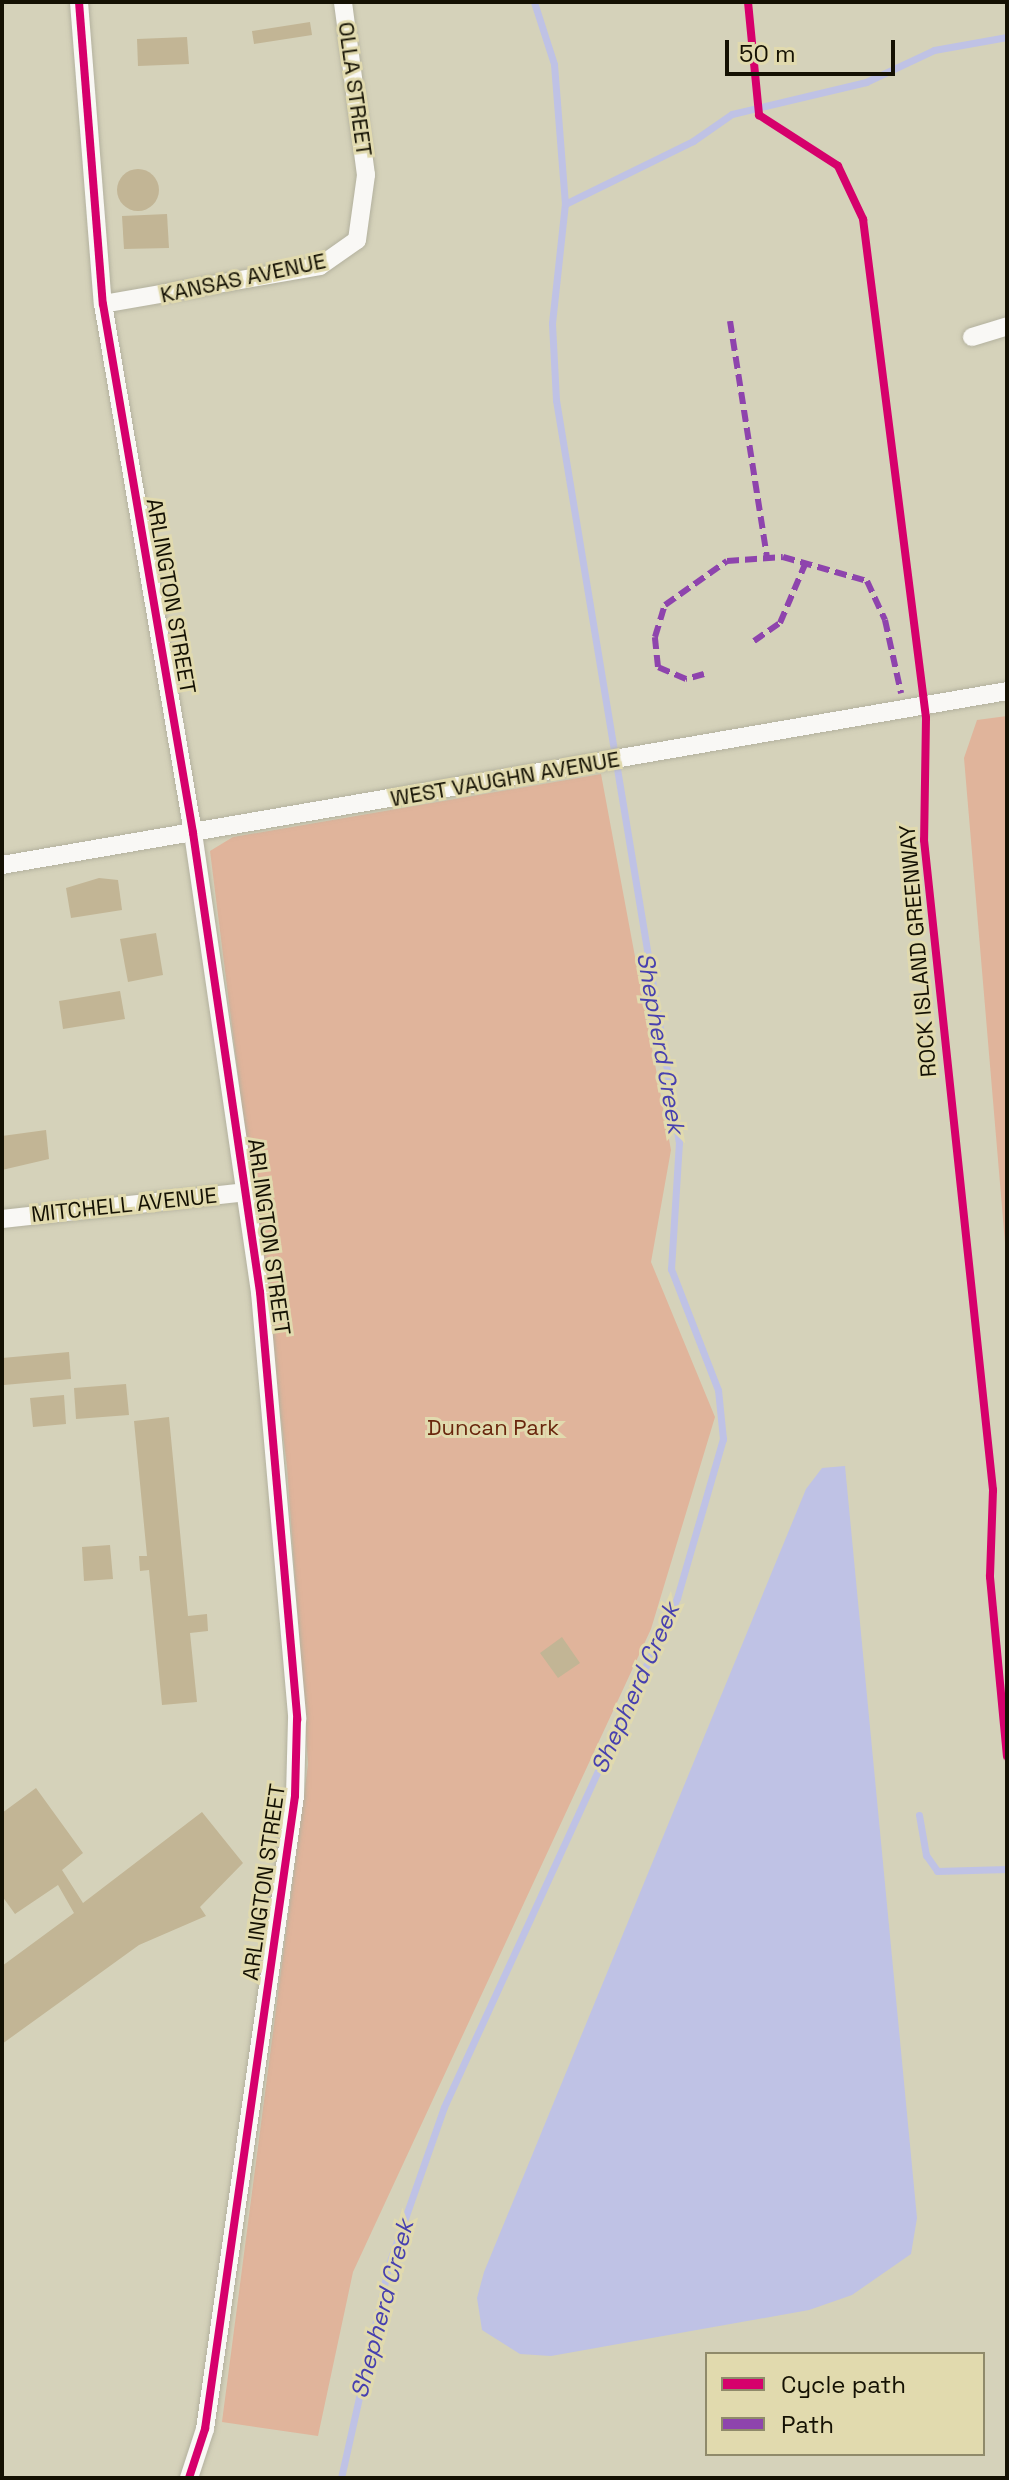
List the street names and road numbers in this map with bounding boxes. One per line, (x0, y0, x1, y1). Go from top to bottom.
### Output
street label: OLLA STREET (332, 20, 378, 158)
street label: KANSAS AVENUE (158, 248, 328, 308)
street label: ARLINGTON STREET (141, 496, 201, 696)
street label: WEST VAUGHN AVENUE (388, 746, 622, 812)
street label: ROCK ISLAND GREENWAY (894, 824, 942, 1078)
street label: ARLINGTON STREET (242, 1137, 296, 1337)
street label: MITCHELL AVENUE (29, 1182, 219, 1228)
street label: ARLINGTON STREET (237, 1782, 291, 1982)

